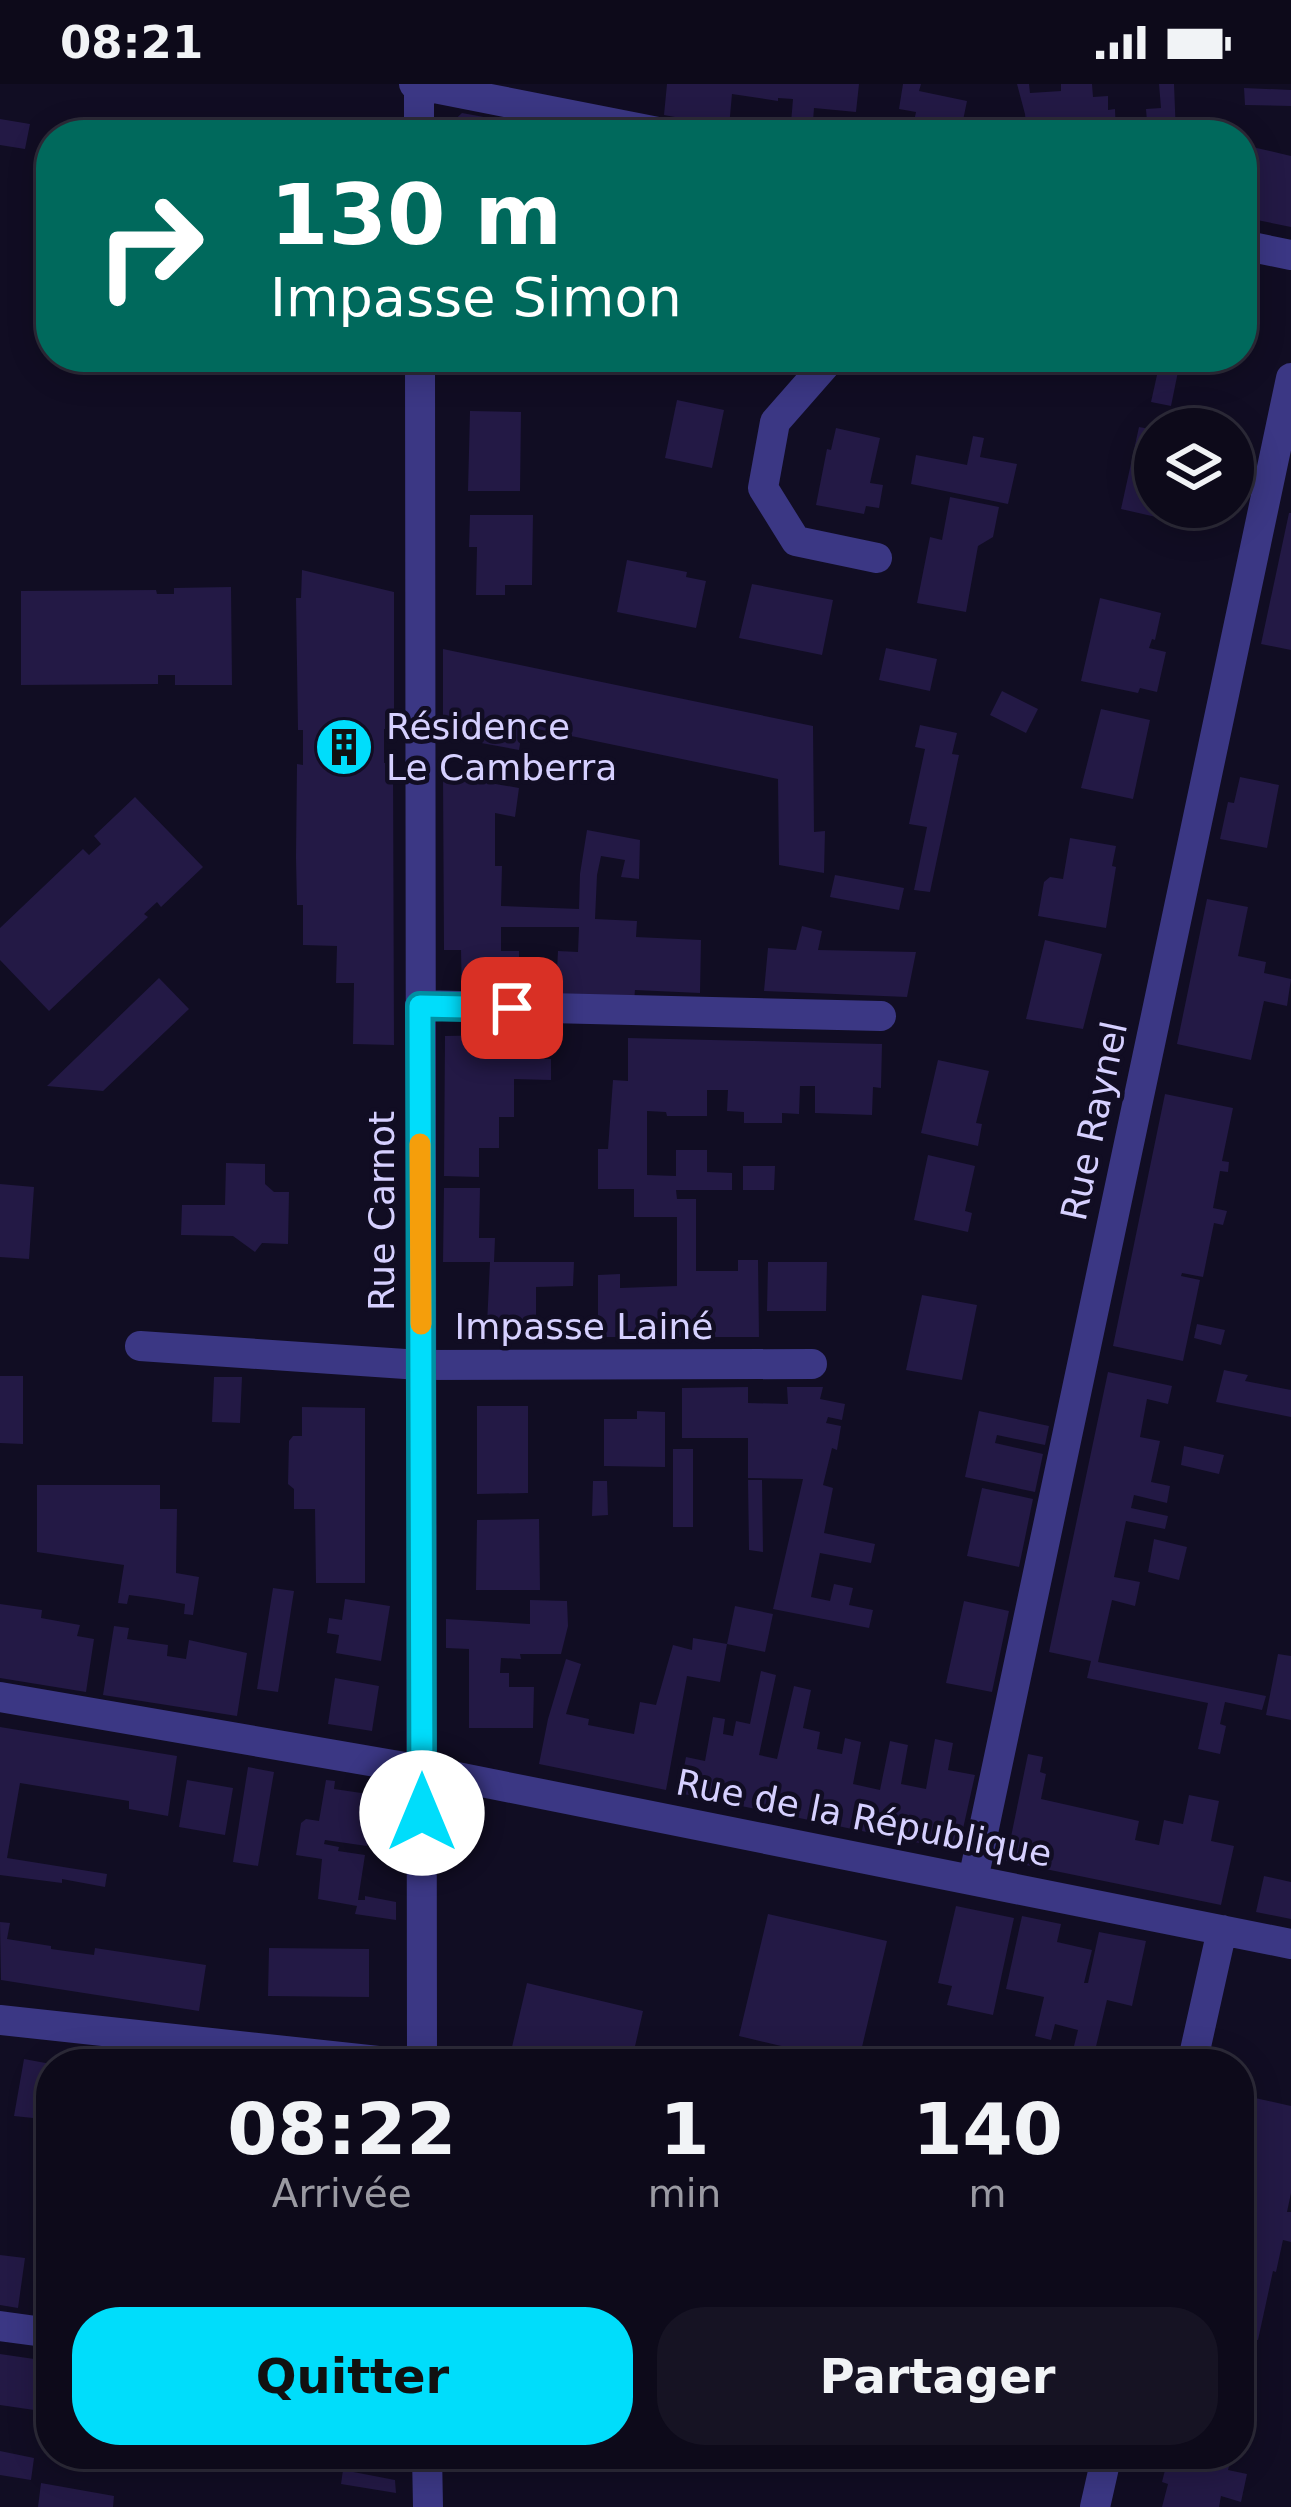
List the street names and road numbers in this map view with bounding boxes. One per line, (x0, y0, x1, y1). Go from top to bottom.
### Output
street label: Rue Raynel (1053, 1018, 1135, 1224)
street label: Rue Carnot (361, 1111, 402, 1311)
street label: Impasse Lainé (455, 1306, 713, 1347)
street label: Rue de la République (673, 1761, 1055, 1875)

